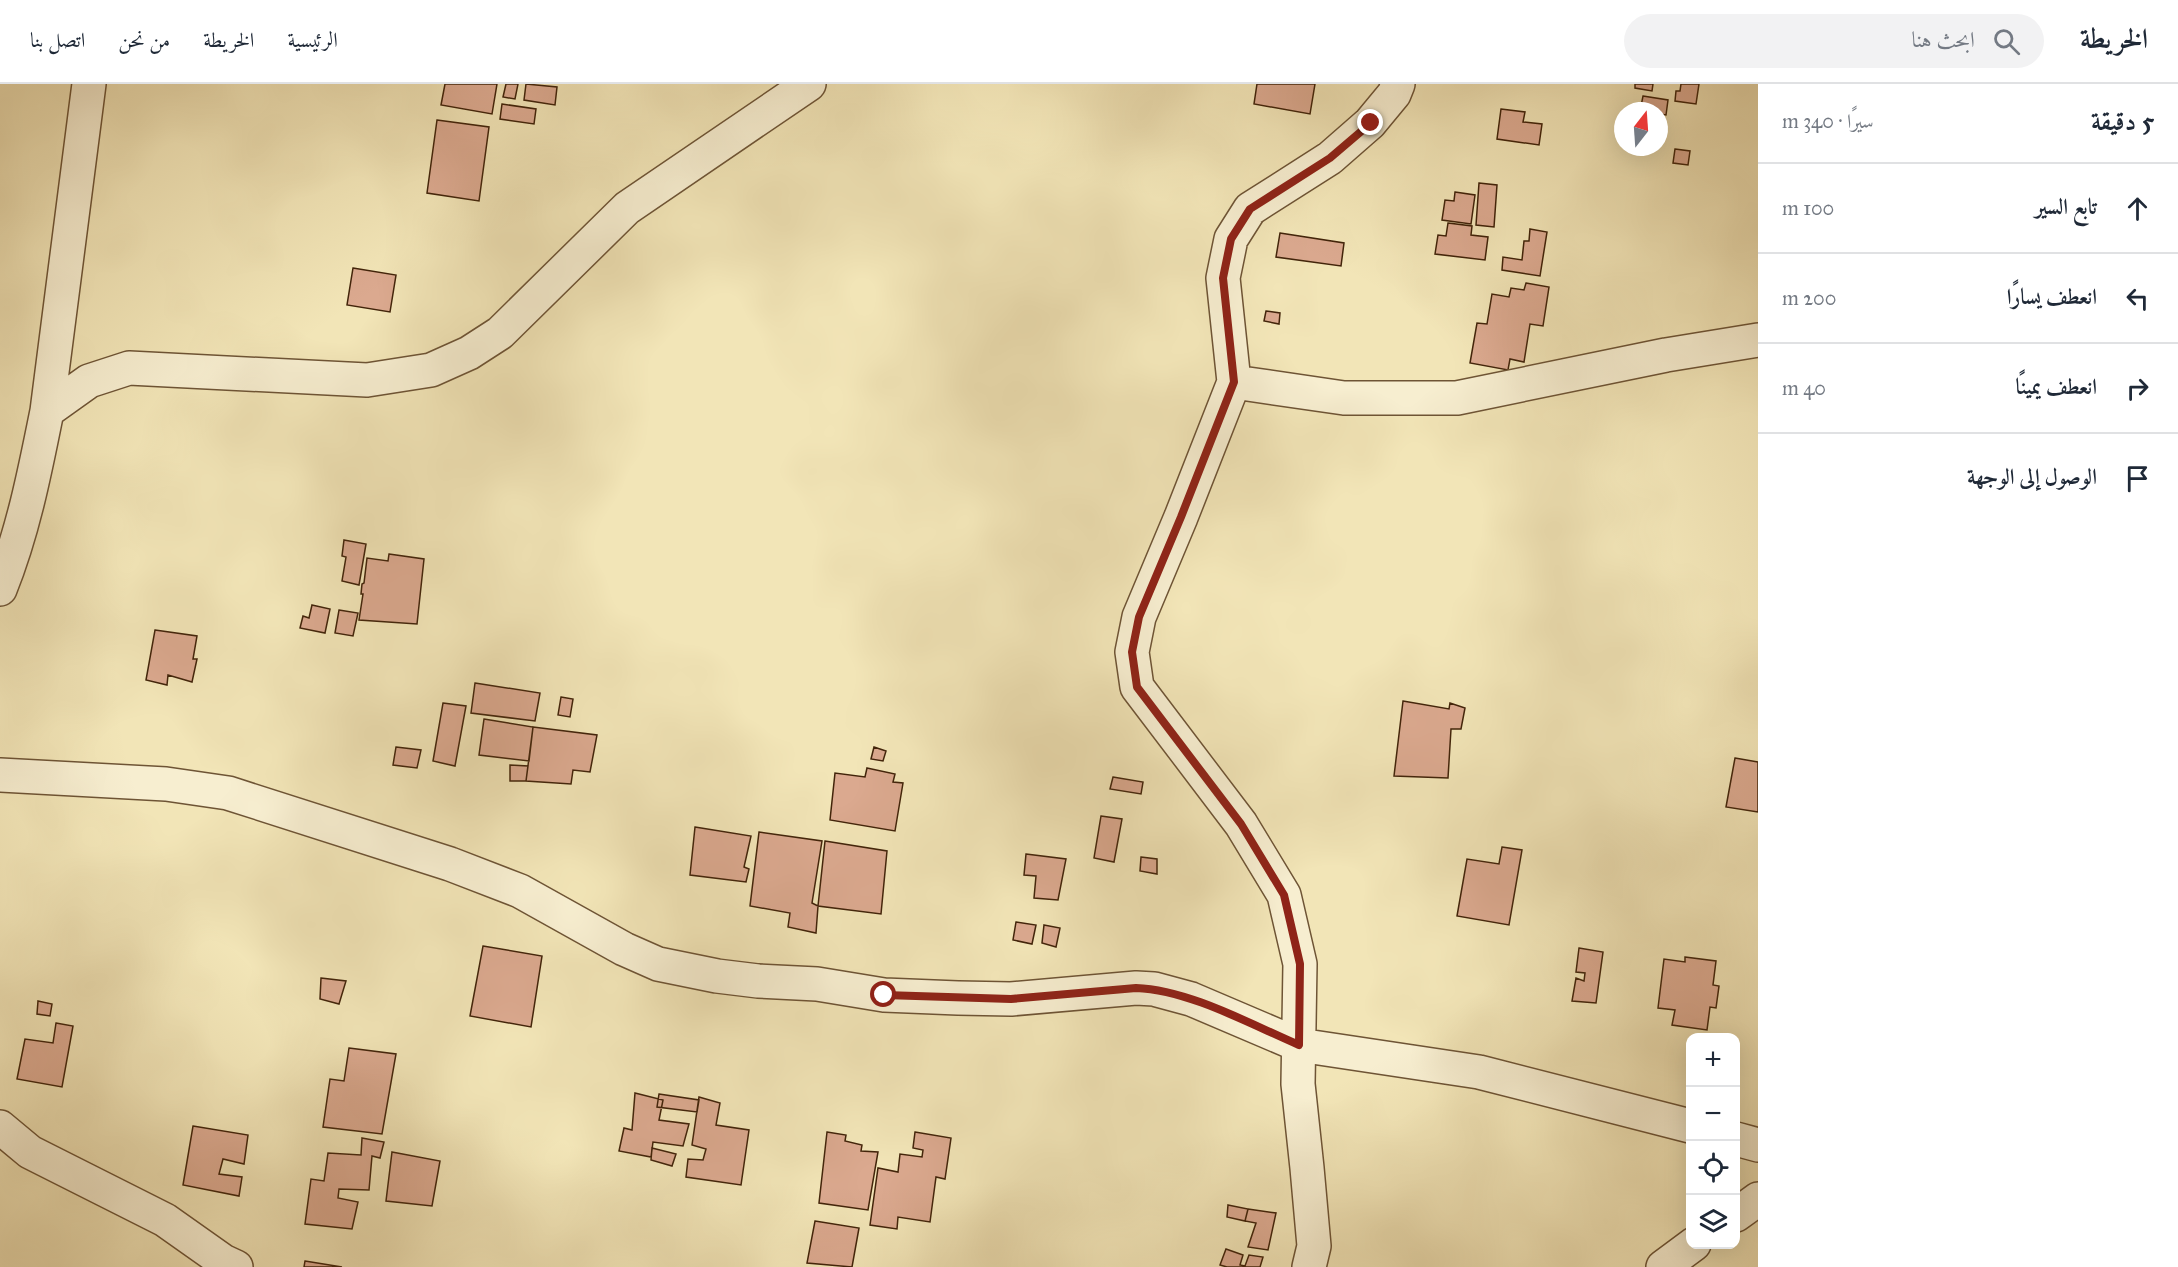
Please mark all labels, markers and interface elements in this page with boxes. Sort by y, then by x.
search box [1624,14,2044,68]
text: الخريطة [2080,21,2148,56]
icon: search [1990,25,2023,58]
text: ابحث هنا [1911,26,1975,53]
text: اتصل بنا [30,27,85,53]
text: من نحن [118,27,170,53]
text: الخريطة [203,27,254,53]
text: الرئيسية [287,27,338,53]
north arrow [1614,102,1668,156]
text: 5 دقيقة [2091,105,2154,137]
route end [1357,109,1383,135]
text: سيرًا · 340 m [1782,109,1874,133]
icon: ahead [2121,192,2154,225]
text: تابع السير [2035,193,2097,220]
text: 100 m [1782,196,1834,220]
icon: left [2121,282,2154,315]
text: انعطف يسارًا [2007,283,2097,310]
text: 200 m [1782,286,1836,310]
icon: right [2121,372,2154,405]
text: انعطف يمينًا [2016,373,2097,400]
text: 40 m [1782,376,1826,400]
icon: arrive [2121,462,2154,495]
text: الوصول إلى الوجهة [1967,463,2097,490]
route start [870,981,896,1007]
map controls [1686,1033,1740,1249]
button: + [1686,1033,1740,1087]
button: − [1686,1087,1740,1141]
button: locate [1686,1141,1740,1195]
button: layers [1686,1195,1740,1249]

